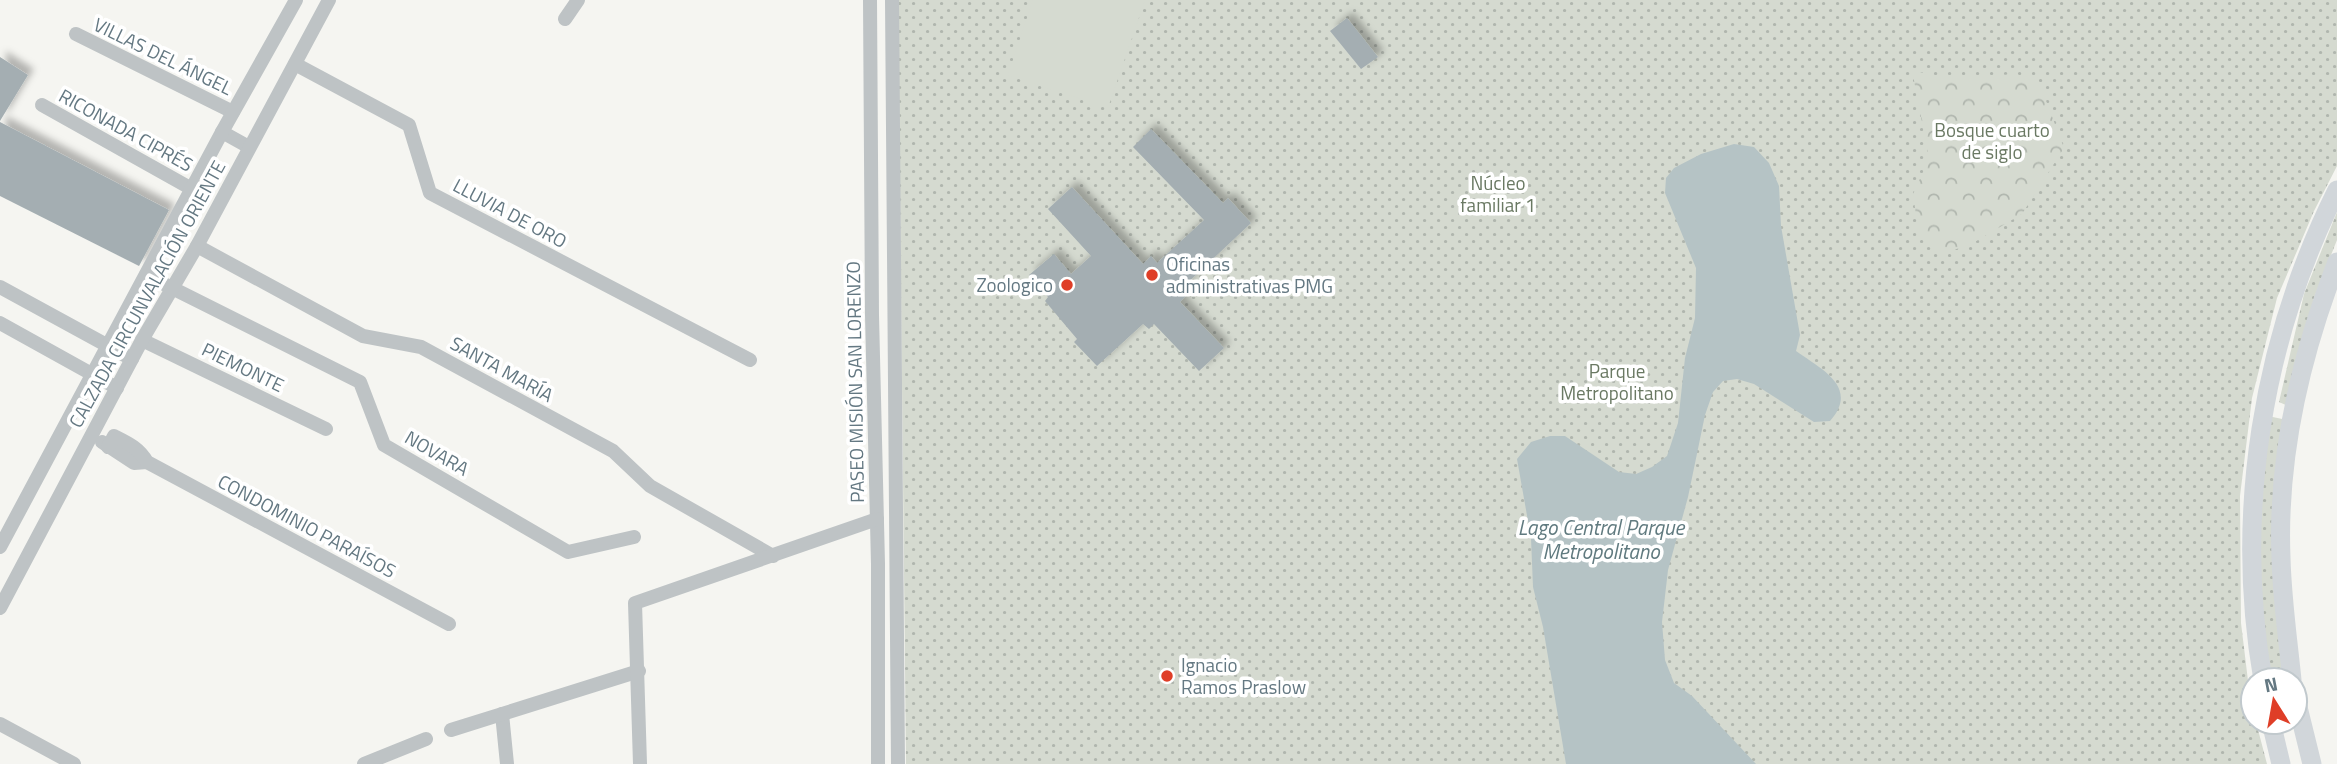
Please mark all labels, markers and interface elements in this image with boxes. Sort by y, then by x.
street label: VILLAS DEL ÁNGEL [89,9,237,102]
street label: RICONADA CIPRÉS [54,81,199,178]
park label: Bosque cuarto de siglo [1934,115,2050,166]
street label: CALZADA CIRCUNVALACIÓN ORIENTE [61,155,232,433]
park label: Núcleo familiar 1 [1460,168,1536,219]
street label: LLUVIA DE ORO [448,170,572,255]
place label: Oficinas administrativas PMG [1166,249,1333,300]
street label: PASEO MISIÓN SAN LORENZO [838,261,871,503]
marker: Oficinas administrativas PMG [1144,267,1160,283]
place label: Zoologico [976,270,1053,299]
marker: Zoologico [1059,277,1075,293]
street label: SANTA MARÍA [445,328,559,409]
street label: PIEMONTE [197,334,289,399]
park label: Parque Metropolitano [1560,356,1674,407]
street label: NOVARA [400,423,475,483]
street label: CONDOMINIO PARAÍSOS [213,466,401,585]
water label: Lago Central Parque Metropolitano [1518,511,1685,567]
place label: Ignacio Ramos Praslow [1181,650,1306,701]
north arrow [2239,666,2309,736]
marker: Ignacio Ramos Praslow [1159,668,1175,684]
text: N [2261,668,2280,699]

